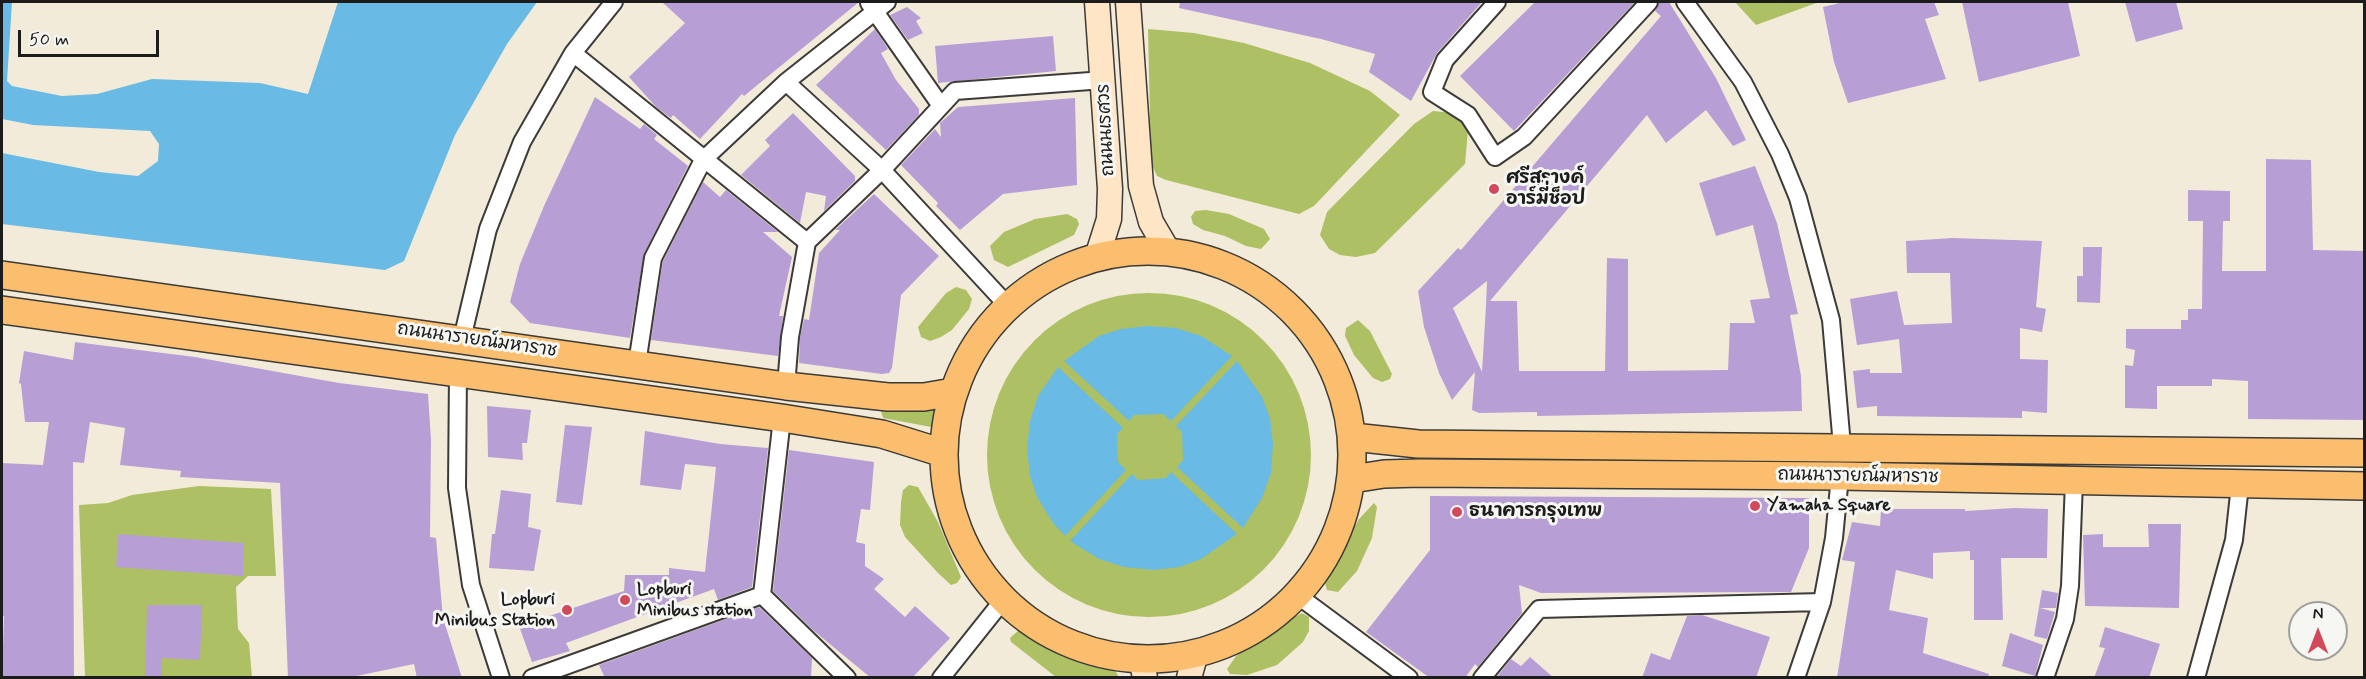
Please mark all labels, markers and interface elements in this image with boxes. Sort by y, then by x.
scale bar [21,18,162,56]
text: 50 m [29,28,69,52]
street label: ถนนนเรศวร [1094,83,1120,177]
place label: ศรีสุรางค์ อาร์มี่ช็อป [1506,168,1585,210]
marker: ศรีสุรางค์ อาร์มี่ช็อป [1487,182,1501,196]
street label: ถนนนารายณ์มหาราช [396,319,558,363]
street label: ถนนนารายณ์มหาราช [1777,465,1939,489]
place label: Yamaha Square [1767,495,1891,517]
marker: Yamaha Square [1748,499,1762,513]
place label: ธนาคารกรุงเทพ [1469,501,1602,523]
marker: ธนาคารกรุงเทพ [1450,505,1464,519]
place label: Lopburi Minibus station [637,579,753,622]
place label: Lopburi Minibus Station [435,589,555,632]
marker: Lopburi Minibus station [618,593,632,607]
north arrow [2288,601,2348,661]
marker: Lopburi Minibus Station [560,603,574,617]
text: N [2313,604,2323,625]

